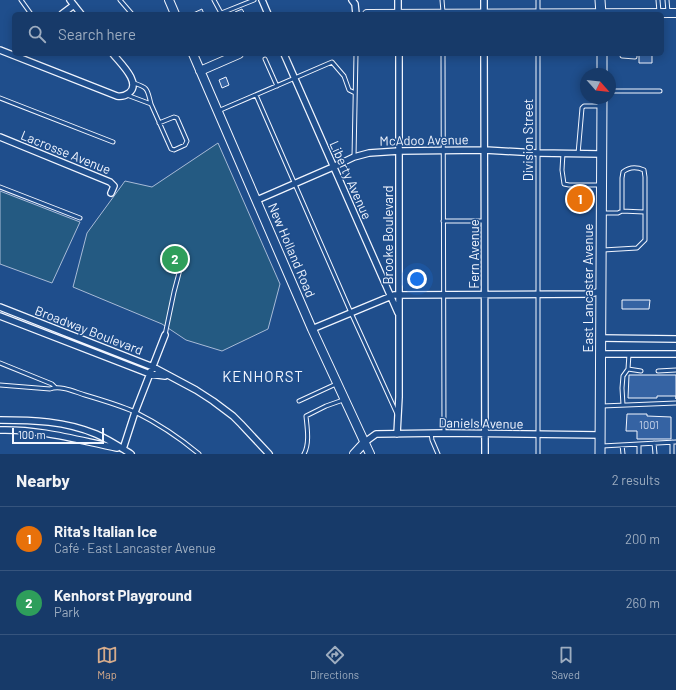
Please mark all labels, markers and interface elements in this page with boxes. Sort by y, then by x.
search box [12,12,664,56]
icon: search [26,23,48,45]
text: Search here [58,25,136,43]
north arrow [580,68,616,104]
street label: Division Street [520,99,536,181]
street label: Lacrosse Avenue [19,127,113,177]
street label: McAdoo Avenue [379,131,469,149]
street label: Liberty Avenue [327,138,375,222]
pin: 1 [567,184,593,214]
street label: Brooke Boulevard [380,185,396,285]
street label: New Holland Road [265,200,319,300]
street label: Fern Avenue [466,219,482,289]
street label: East Lancaster Avenue [580,224,596,352]
pin: 2 [162,244,188,274]
your location [407,269,427,289]
street label: Broadway Boulevard [33,302,145,358]
district label: KENHORST [222,367,304,385]
street label: Daniels Avenue [438,414,524,432]
house number: 1001 [639,418,659,431]
scale bar [12,426,104,445]
text: 100 m [18,428,46,441]
text: Nearby [16,470,70,490]
text: 2 results [612,472,660,488]
text: Rita's Italian Ice [54,522,157,540]
text: 1 [27,531,31,547]
text: 200 m [625,531,660,547]
text: Café · East Lancaster Avenue [54,540,216,556]
text: Kenhorst Playground [54,586,192,604]
text: 2 [25,595,33,611]
text: 260 m [626,595,660,611]
text: Park [54,604,80,620]
tab: Map [96,644,118,681]
tab: Directions [310,644,359,681]
tab: Saved [551,644,580,681]

